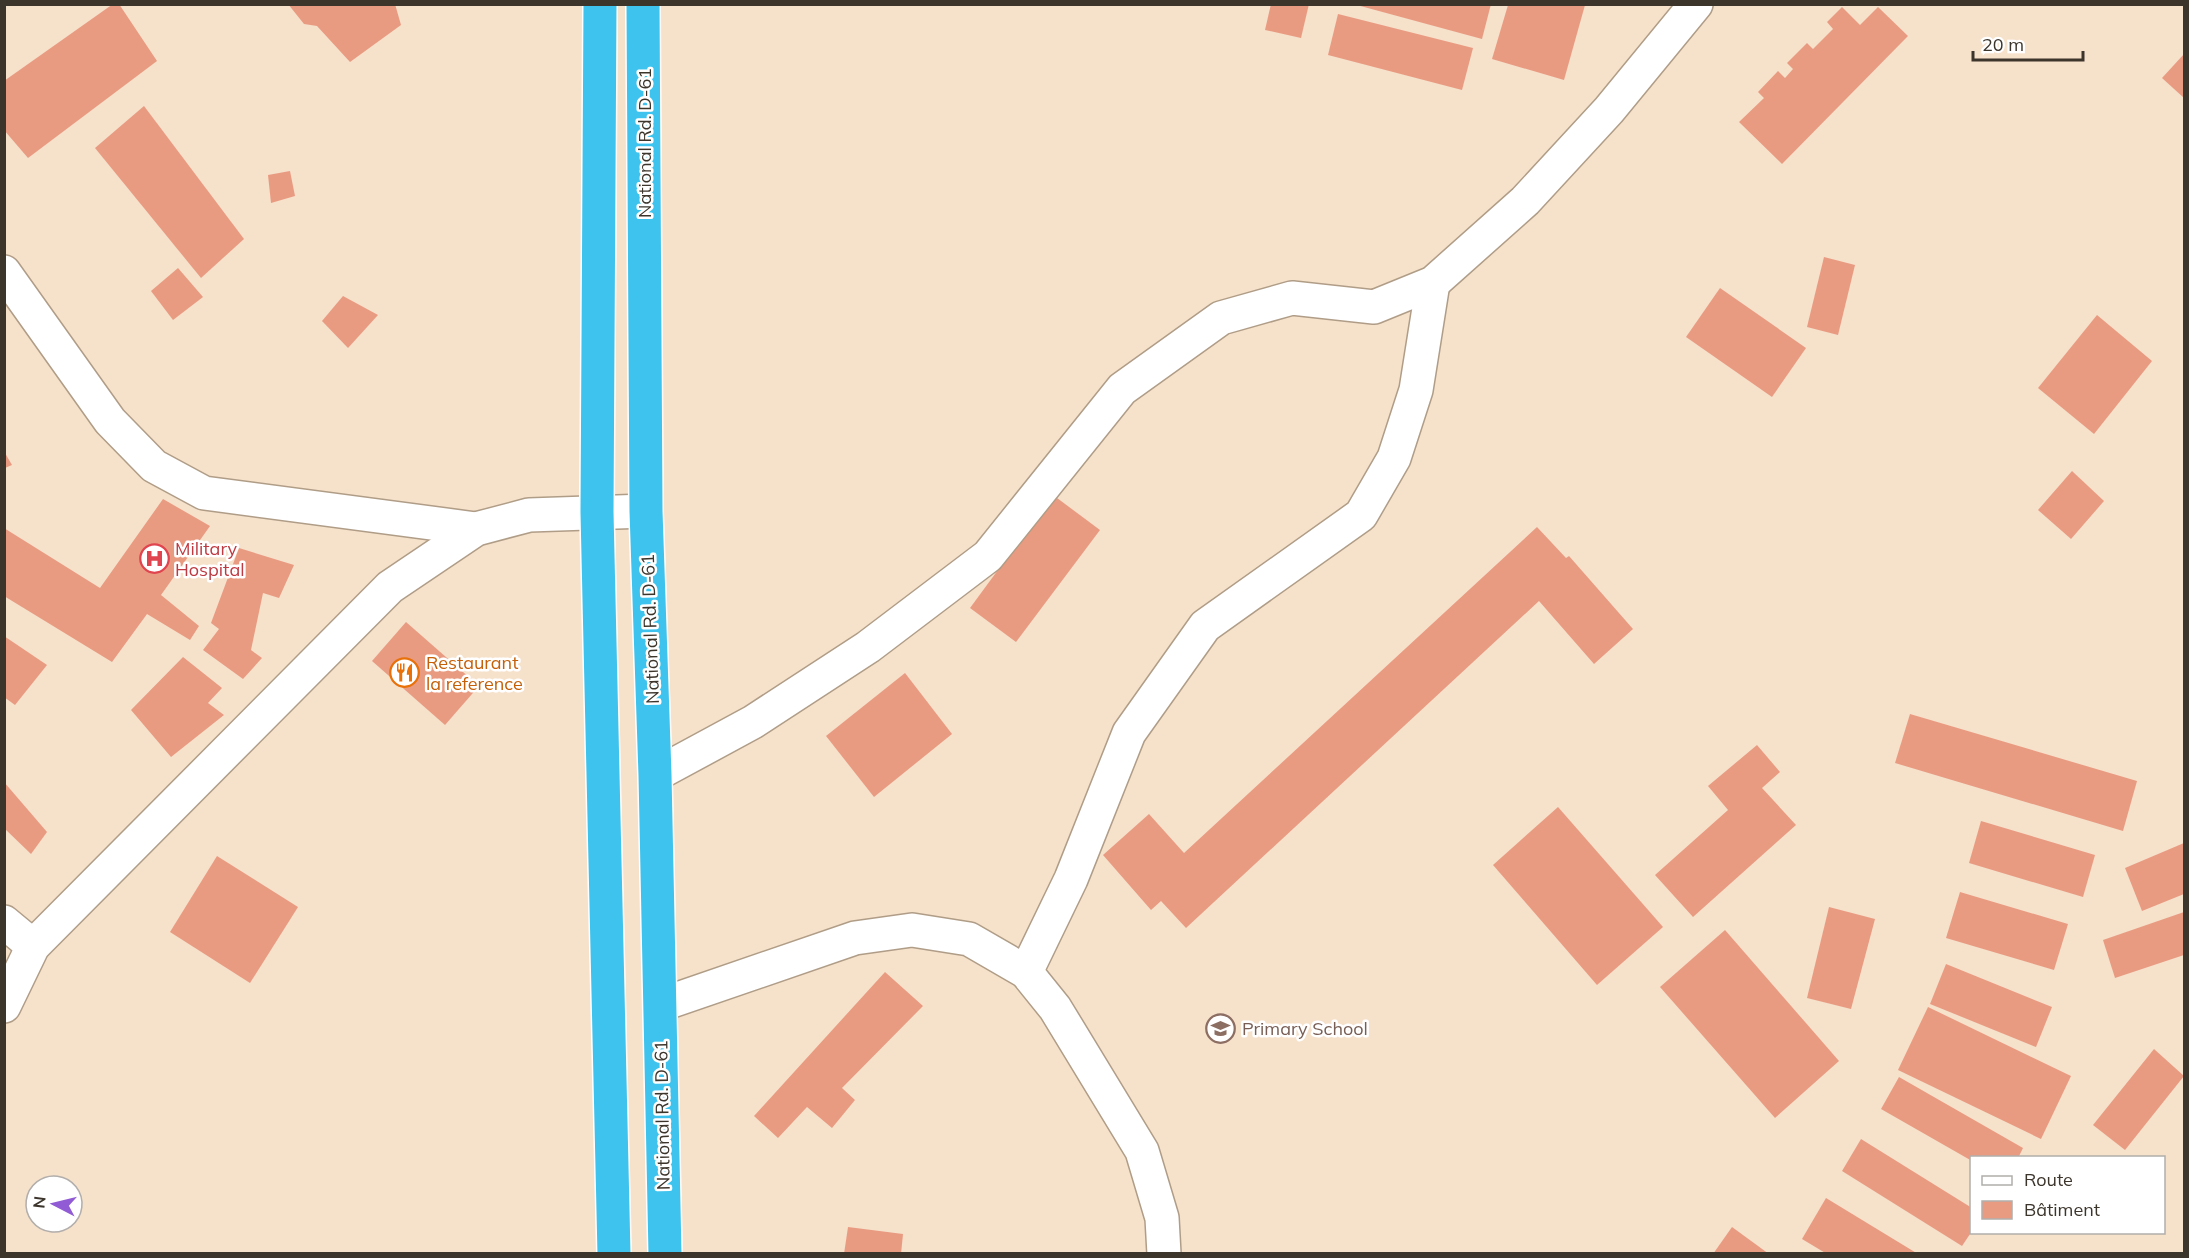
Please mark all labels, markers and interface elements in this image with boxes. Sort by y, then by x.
scale bar [1973,24,2082,62]
text: 20 m [1982,33,2024,56]
street label: National Rd. D-61 [633,68,656,218]
place label: Military Hospital [175,537,244,581]
hospital icon: Military Hospital [138,542,170,574]
street label: National Rd. D-61 [636,554,664,704]
place label: Restaurant la reference [426,651,523,695]
restaurant icon: Restaurant la reference [389,656,421,688]
school or university icon: Primary School [1205,1012,1237,1044]
place label: Primary School [1242,1017,1368,1040]
street label: National Rd. D-61 [649,1040,675,1190]
legend [1970,1156,2165,1234]
text: Route [2024,1168,2073,1191]
north arrow [24,1174,84,1234]
text: N [28,1195,50,1209]
text: Bâtiment [2024,1198,2100,1221]

